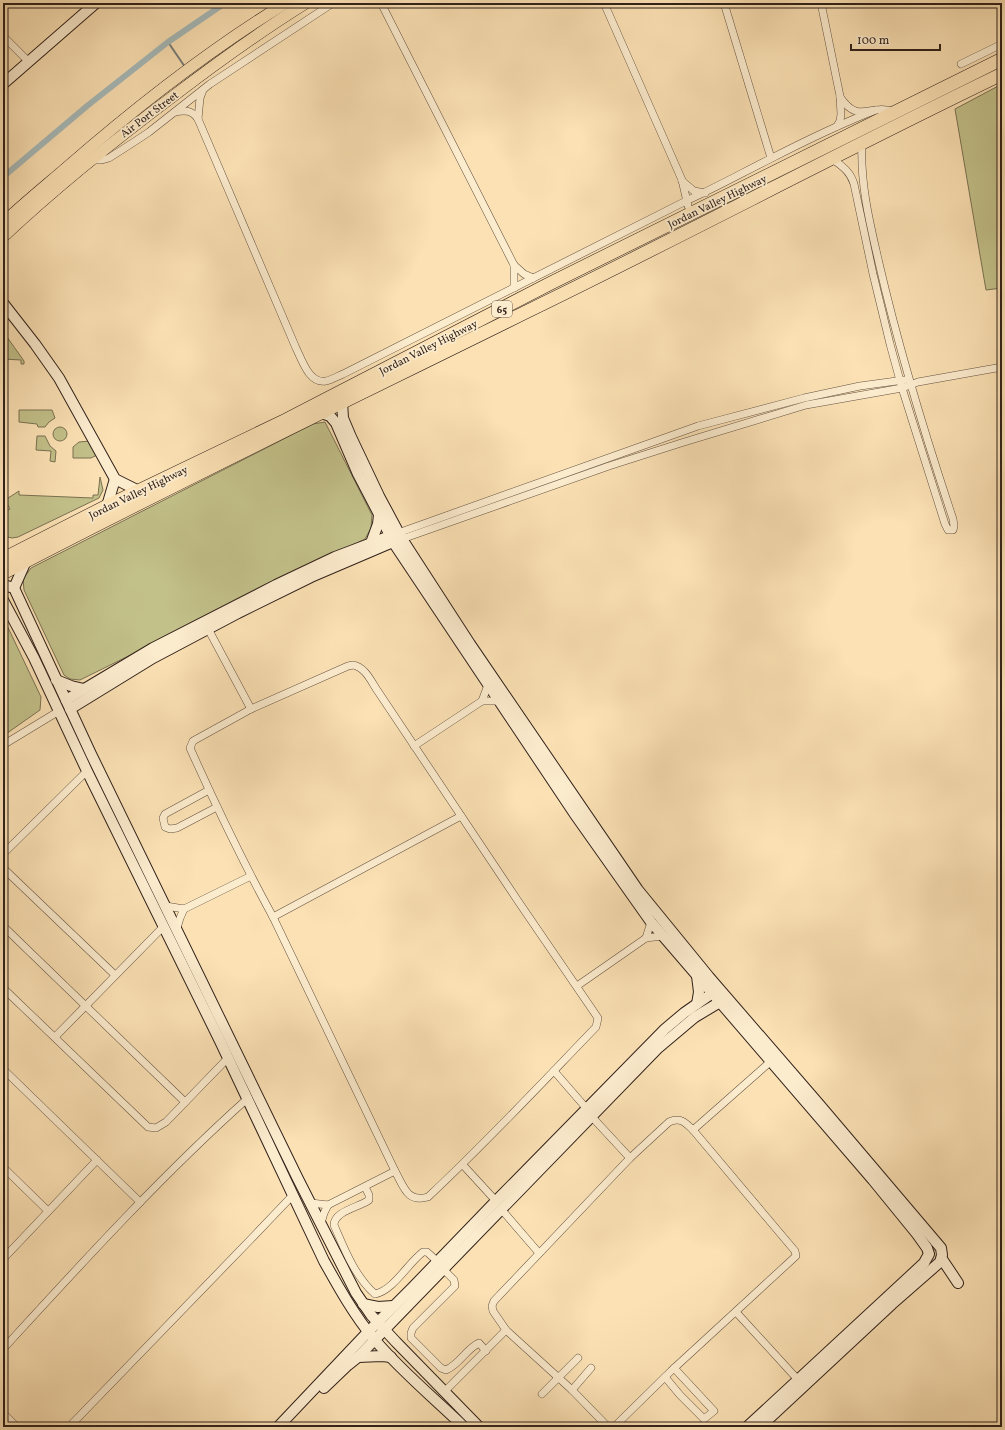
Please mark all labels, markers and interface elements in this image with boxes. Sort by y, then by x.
scale bar [851,26,940,52]
text: 100 m [857,33,890,49]
street label: Air Port Street [118,88,182,142]
street label: Jordan Valley Highway [666,172,770,233]
road number: 65 [492,301,512,317]
street label: Jordan Valley Highway [377,317,481,380]
street label: Jordan Valley Highway [87,463,191,524]

